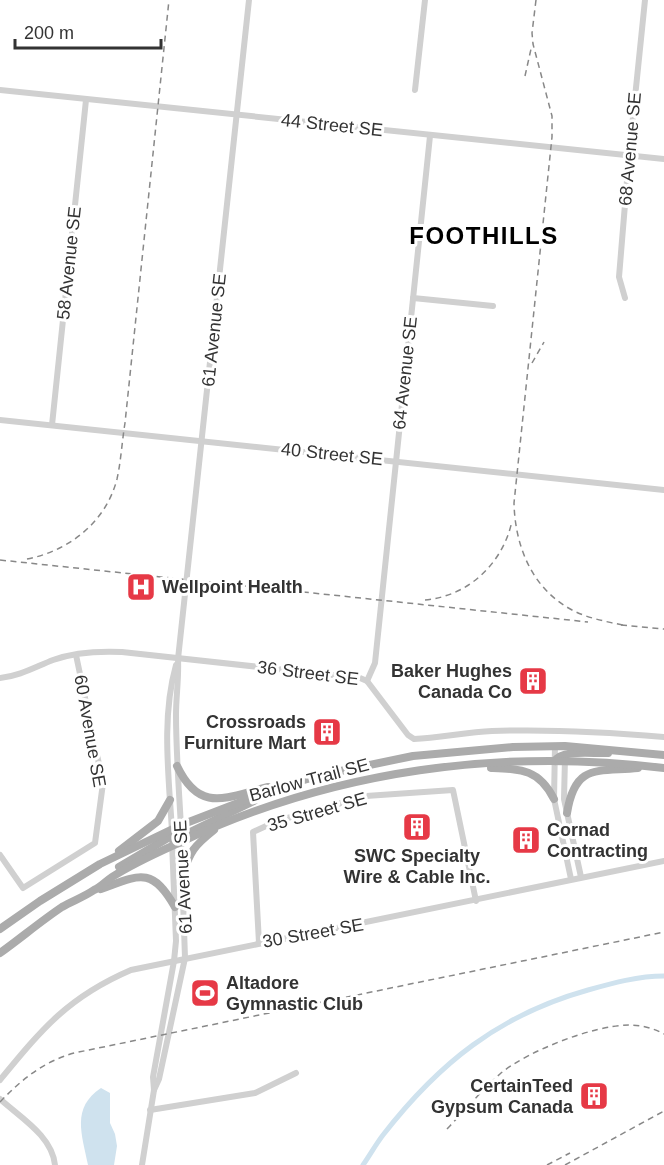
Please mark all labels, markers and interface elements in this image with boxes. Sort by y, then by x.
scale bar [15,12,160,50]
text: 200 m [24,23,74,43]
street label: 68 Avenue SE [615,91,645,207]
street label: 44 Street SE [280,110,384,140]
street label: 58 Avenue SE [53,205,85,321]
district label: FOOTHILLS [409,222,559,249]
street label: 61 Avenue SE [198,272,230,388]
street label: 64 Avenue SE [389,315,421,431]
street label: 40 Street SE [280,439,384,469]
hospital icon: Wellpoint Health [125,571,157,603]
place label: Wellpoint Health [162,577,303,597]
street label: 36 Street SE [256,657,360,689]
place label: Baker Hughes Canada Co [391,661,512,702]
building icon: Baker Hughes Canada Co [517,665,549,697]
street label: 60 Avenue SE [70,673,110,789]
place label: Crossroads Furniture Mart [184,712,306,753]
building icon: Crossroads Furniture Mart [311,716,343,748]
street label: Barlow Trail SE [247,754,371,806]
street label: 35 Street SE [265,788,369,836]
building icon: SWC Specialty Wire & Cable Inc. [401,811,433,843]
street label: 61 Avenue SE [170,820,196,934]
place label: Cornad Contracting [547,820,648,861]
building icon: Cornad Contracting [510,824,542,856]
place label: SWC Specialty Wire & Cable Inc. [344,846,490,887]
street label: 30 Street SE [261,914,365,952]
place label: Altadore Gymnastic Club [226,973,363,1014]
sports icon: Altadore Gymnastic Club [189,977,221,1009]
place label: CertainTeed Gypsum Canada [431,1076,574,1117]
building icon: CertainTeed Gypsum Canada [578,1080,610,1112]

